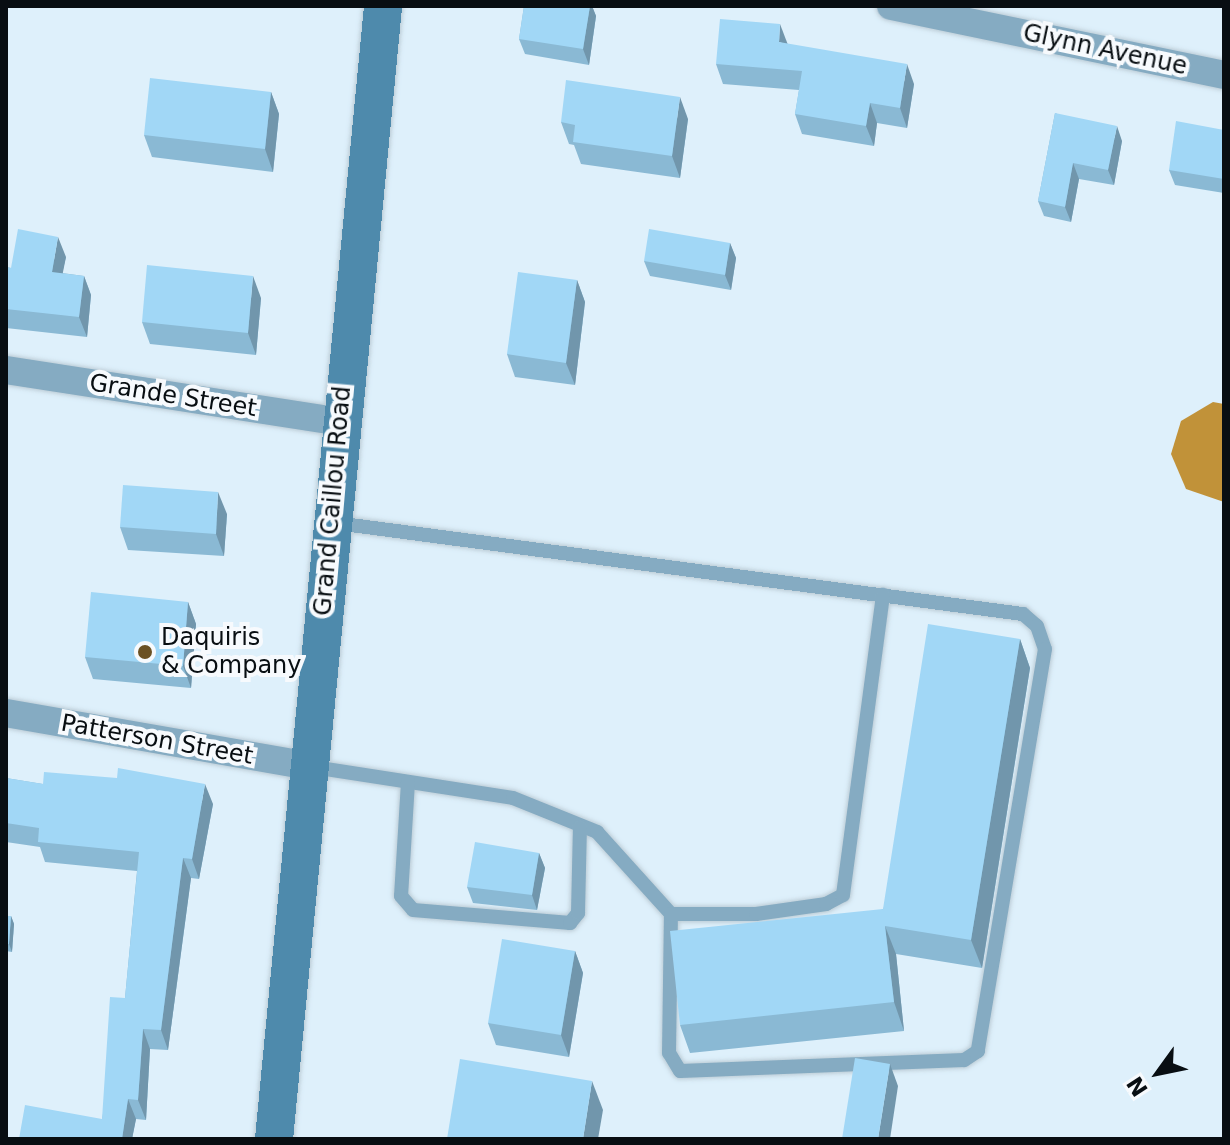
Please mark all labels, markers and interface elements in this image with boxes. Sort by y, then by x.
street label: Glynn Avenue [1020,19,1190,81]
street label: Grande Street [87,369,259,423]
street label: Grand Caillou Road [309,385,357,617]
place label: Daquiris & Company [161,624,302,680]
marker: Daquiris & Company [136,643,154,661]
street label: Patterson Street [59,709,255,771]
north arrow [1118,1033,1198,1113]
text: N [1122,1072,1153,1101]

